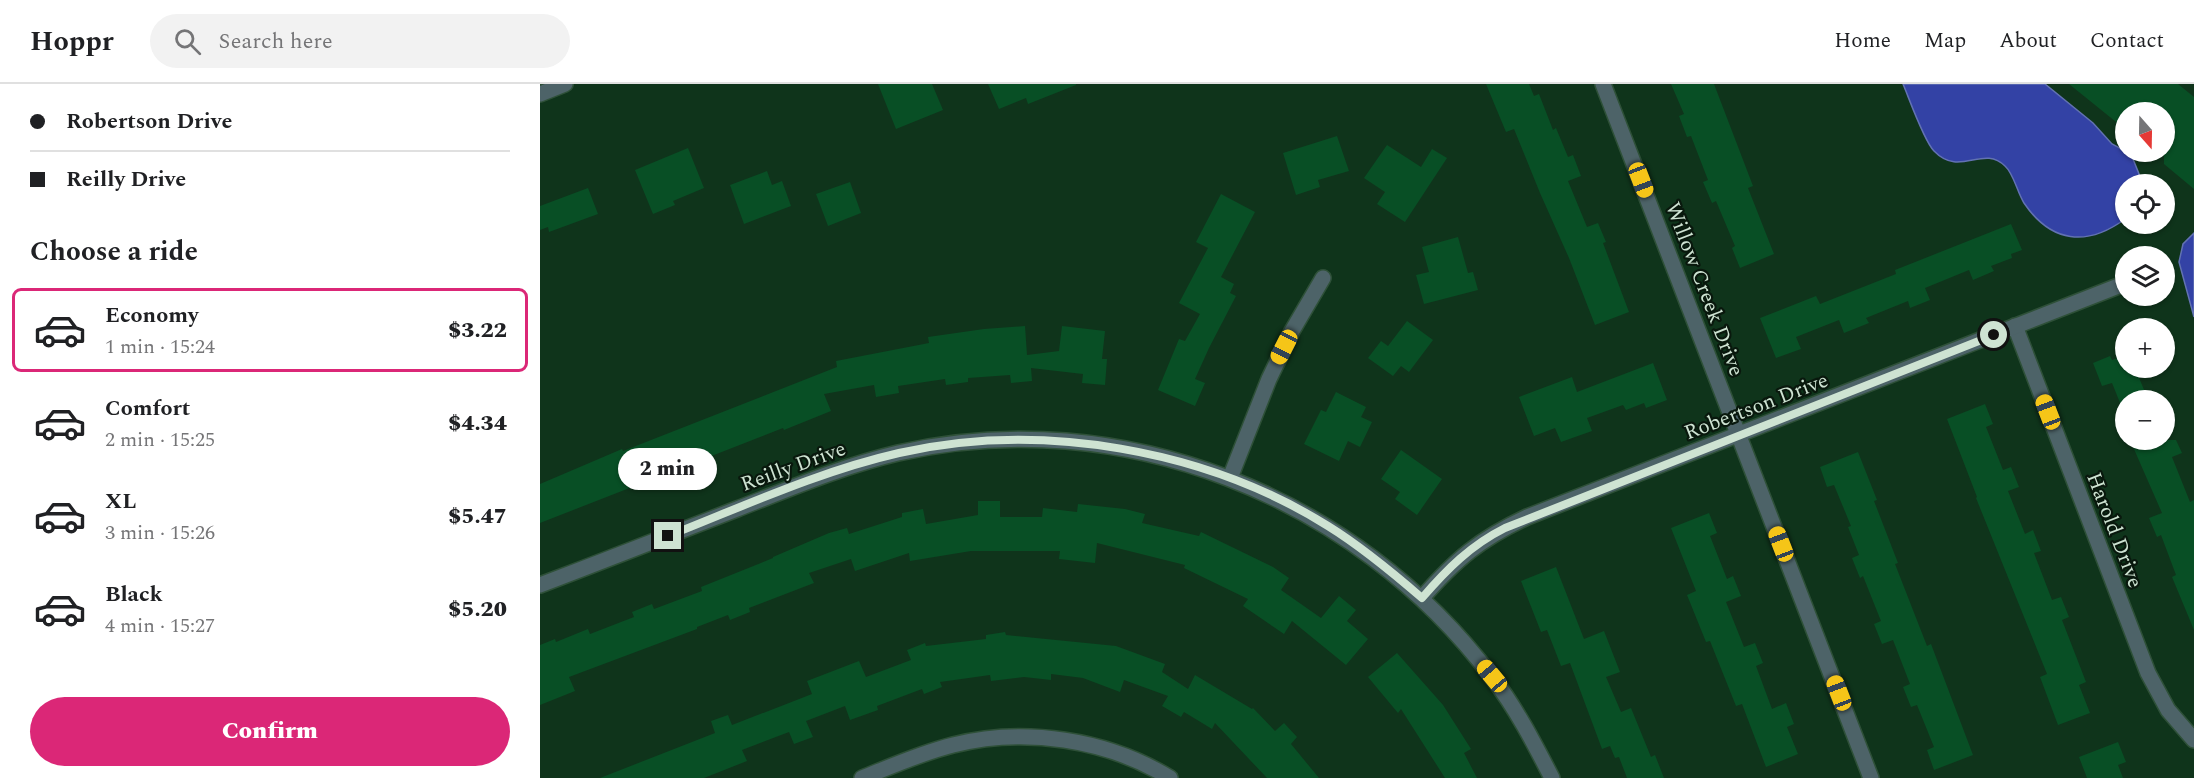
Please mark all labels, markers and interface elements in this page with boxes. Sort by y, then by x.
search box [150,14,570,68]
text: Hoppr [30,20,114,63]
icon: search [171,25,204,58]
text: Search here [219,25,333,58]
text: Home [1834,25,1891,57]
text: Map [1924,25,1966,57]
text: About [1999,25,2057,57]
text: Contact [2090,25,2164,57]
north arrow [2115,102,2175,162]
map controls [2115,102,2175,450]
text: Robertson Drive [66,105,232,138]
car [1626,160,1656,200]
text: Reilly Drive [66,163,186,196]
button: locate [2115,174,2175,234]
street label: Willow Creek Drive [1656,198,1752,381]
text: Choose a ride [30,231,198,273]
button: layers [2115,246,2175,306]
text: Economy [105,299,198,332]
icon: car [33,303,87,357]
text: $3.22 [448,314,507,347]
button: + [2115,318,2175,378]
route start [1980,321,2007,348]
car [1268,327,1300,367]
text: 1 min · 15:24 [105,332,215,362]
street label: Robertson Drive [1680,365,1833,449]
button: − [2115,390,2175,450]
text: Comfort [105,392,190,425]
car [2033,392,2063,432]
icon: car [33,396,87,450]
text: $4.34 [448,407,507,440]
text: 2 min · 15:25 [105,425,215,455]
street label: Reilly Drive [736,433,850,501]
callout: 2 min [618,449,718,491]
text: 2 min [640,454,695,484]
street label: Harold Drive [2077,468,2151,593]
text: XL [105,485,136,518]
icon: car [33,489,87,543]
text: $5.47 [448,500,507,533]
text: 3 min · 15:26 [105,518,215,548]
route end [654,522,681,549]
car [1766,524,1796,564]
text: Black [105,578,163,611]
icon: car [33,582,87,636]
text: $5.20 [448,593,507,626]
text: 4 min · 15:27 [105,611,215,641]
car [1474,656,1510,696]
car [1824,673,1854,713]
button: Confirm [30,697,510,766]

